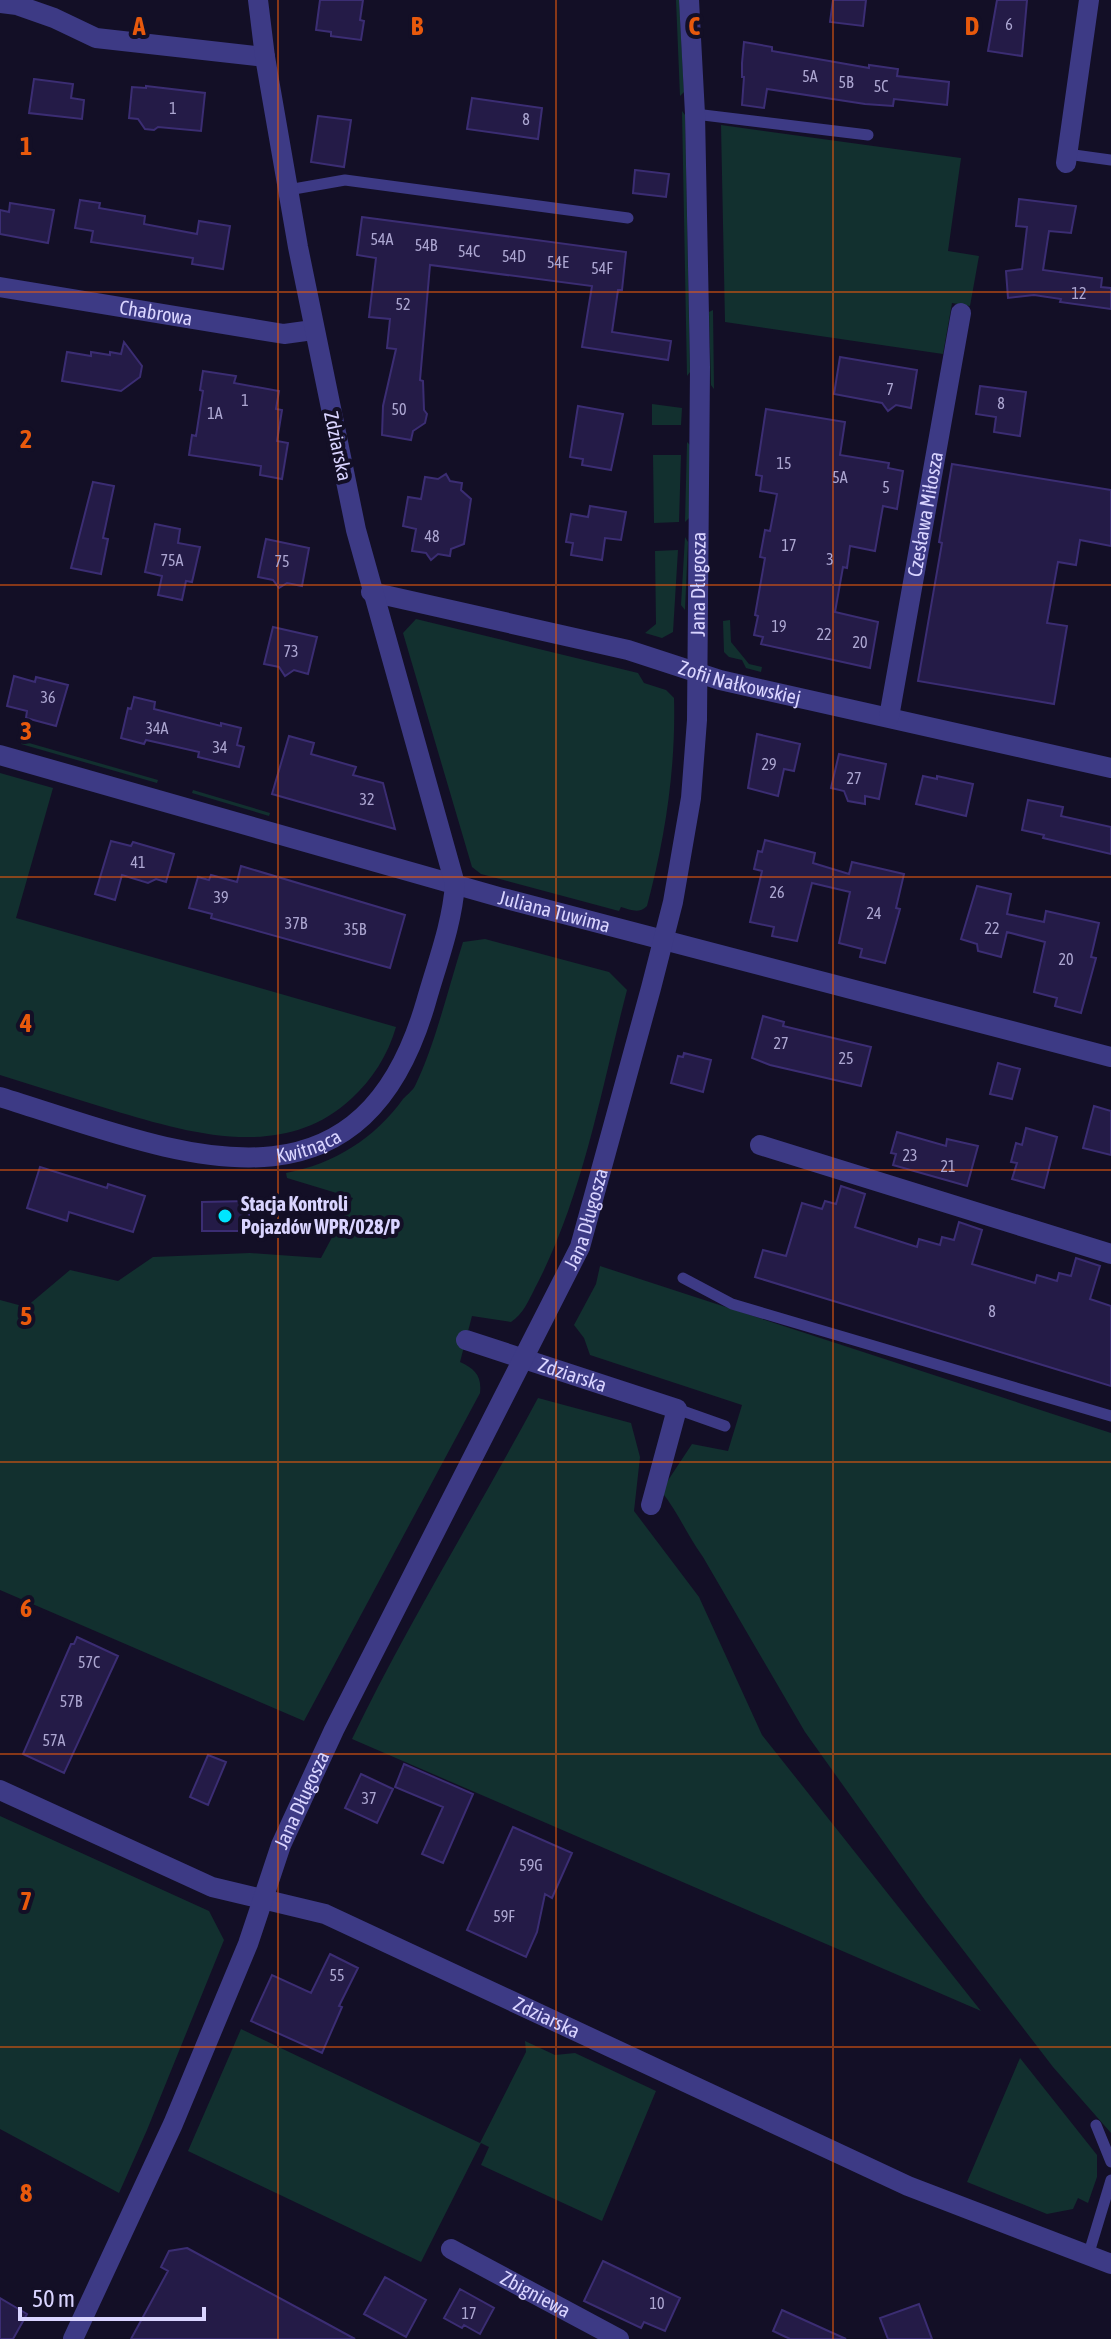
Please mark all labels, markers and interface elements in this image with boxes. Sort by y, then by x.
text: A [132,11,146,41]
text: B [411,11,424,41]
text: C [688,11,700,41]
text: D [965,11,979,41]
house number: 6 [1005,15,1013,33]
house number: 5A [802,67,818,85]
house number: 5B [838,73,854,91]
house number: 5C [874,77,888,95]
house number: 1 [169,99,177,117]
house number: 8 [522,110,530,128]
text: 1 [20,131,32,161]
house number: 54A [371,230,394,248]
house number: 54B [415,236,438,254]
house number: 54C [458,242,480,260]
house number: 54D [502,247,526,265]
house number: 54E [547,253,569,271]
house number: 54F [591,259,613,277]
house number: 12 [1071,284,1087,302]
street label: Chabrowa [118,295,194,330]
house number: 52 [395,295,411,313]
house number: 7 [886,380,894,398]
house number: 1 [241,391,249,409]
house number: 8 [997,394,1005,412]
house number: 50 [391,400,407,418]
house number: 1A [207,404,223,422]
street label: Zdziarska [320,409,357,483]
text: 2 [20,424,32,454]
street label: Czesława Miłosza [902,450,947,578]
house number: 15 [776,454,792,472]
house number: 5A [832,468,848,486]
house number: 5 [882,478,890,496]
house number: 48 [424,527,440,545]
street label: Jana Długosza [686,532,710,637]
house number: 17 [781,536,797,554]
house number: 3 [826,550,834,568]
house number: 75A [161,551,184,569]
house number: 75 [274,552,290,570]
house number: 19 [771,617,787,635]
house number: 22 [816,625,832,643]
house number: 20 [852,633,868,651]
house number: 73 [283,642,299,660]
street label: Zofii Nałkowskiej [676,655,803,709]
house number: 36 [40,688,56,706]
text: 3 [20,716,32,746]
house number: 34A [146,719,169,737]
house number: 34 [212,738,228,756]
house number: 29 [761,755,777,773]
house number: 27 [846,769,862,787]
house number: 32 [359,790,375,808]
house number: 41 [130,853,146,871]
house number: 26 [769,883,785,901]
street label: Juliana Tuwima [496,885,613,937]
house number: 39 [213,888,229,906]
house number: 24 [866,904,882,922]
house number: 37B [285,914,308,932]
house number: 22 [984,919,1000,937]
house number: 35B [344,920,367,938]
house number: 20 [1058,950,1074,968]
text: 4 [19,1008,32,1038]
house number: 27 [773,1034,789,1052]
house number: 25 [838,1049,854,1067]
street label: Kwitnąca [274,1124,345,1167]
house number: 23 [902,1146,918,1164]
house number: 21 [940,1157,956,1175]
street label: Jana Długosza [559,1165,612,1273]
place label: Stacja Kontroli Pojazdów WPR/028/P [241,1192,400,1238]
marker: Stacja Kontroli Pojazdów WPR/028/P [216,1207,234,1225]
text: 5 [20,1301,32,1331]
house number: 8 [988,1302,996,1320]
street label: Zdziarska [535,1352,610,1396]
text: 6 [20,1593,32,1623]
house number: 57C [78,1653,100,1671]
house number: 57B [60,1692,83,1710]
house number: 57A [43,1731,66,1749]
street label: Jana Długosza [269,1747,334,1852]
house number: 37 [361,1789,377,1807]
house number: 59G [519,1856,543,1874]
text: 7 [20,1886,32,1916]
house number: 59F [493,1907,515,1925]
house number: 55 [329,1966,345,1984]
street label: Zdziarska [510,1992,584,2042]
text: 8 [20,2178,32,2208]
street label: Zbigniewa [497,2266,575,2322]
scale bar [20,2271,204,2321]
text: 50 m [32,2285,75,2312]
house number: 10 [649,2294,665,2312]
house number: 17 [461,2304,477,2322]

